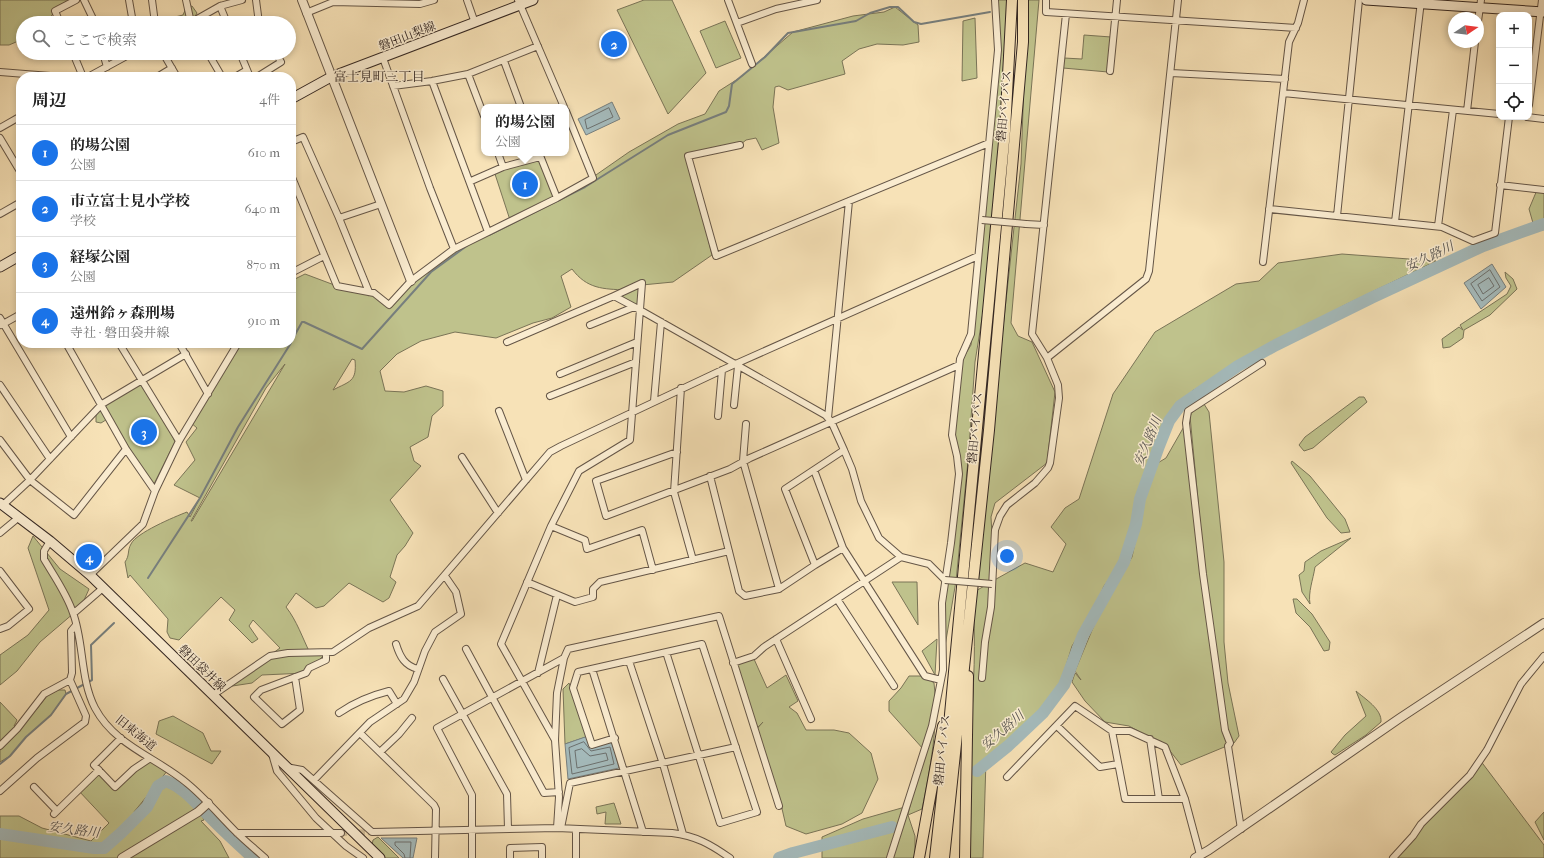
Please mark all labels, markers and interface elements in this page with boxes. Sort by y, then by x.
north arrow [1448,12,1484,48]
map controls [1496,12,1532,120]
button: + [1496,12,1532,48]
search box [16,16,296,60]
street label: 磐田山梨線 [376,19,438,53]
icon: search [30,27,52,49]
pin: 2 [601,29,627,59]
text: ここで検索 [62,31,137,49]
button: − [1496,48,1532,84]
district label: 富士見町三丁目 [333,69,425,84]
street label: 磐田バイパス [994,70,1014,142]
button: locate [1496,84,1532,120]
text: 周辺 [32,90,66,110]
text: 4件 [259,92,280,107]
popup [481,104,569,156]
text: 的場公園 [495,113,555,131]
text: 公園 [495,134,521,149]
text: 的場公園 [70,136,130,154]
text: 1 [43,145,47,160]
text: 610 m [248,145,280,160]
text: 公園 [70,157,96,172]
pin: 1 [512,169,538,199]
text: 市立富士見小学校 [70,192,190,210]
text: 2 [42,201,48,216]
text: 640 m [245,201,280,216]
text: 学校 [70,213,96,228]
water label: 安久路川 [1403,237,1458,275]
text: 経塚公園 [70,248,130,266]
text: 3 [42,257,48,272]
text: 870 m [246,257,280,272]
text: 公園 [70,269,96,284]
text: 遠州鈴ヶ森刑場 [70,304,175,322]
text: 4 [41,313,49,328]
text: 910 m [248,313,280,328]
text: 寺社 · 磐田袋井線 [70,325,169,340]
street label: 磐田バイパス [965,392,985,464]
water label: 安久路川 [1131,412,1165,468]
pin: 3 [131,417,157,447]
pin: 4 [76,542,102,572]
your location [997,546,1017,566]
street label: 磐田袋井線 [176,642,228,694]
water label: 安久路川 [978,706,1028,753]
street label: 旧東海道 [113,712,159,754]
street label: 磐田バイパス [931,714,953,786]
water label: 安久路川 [47,819,103,840]

